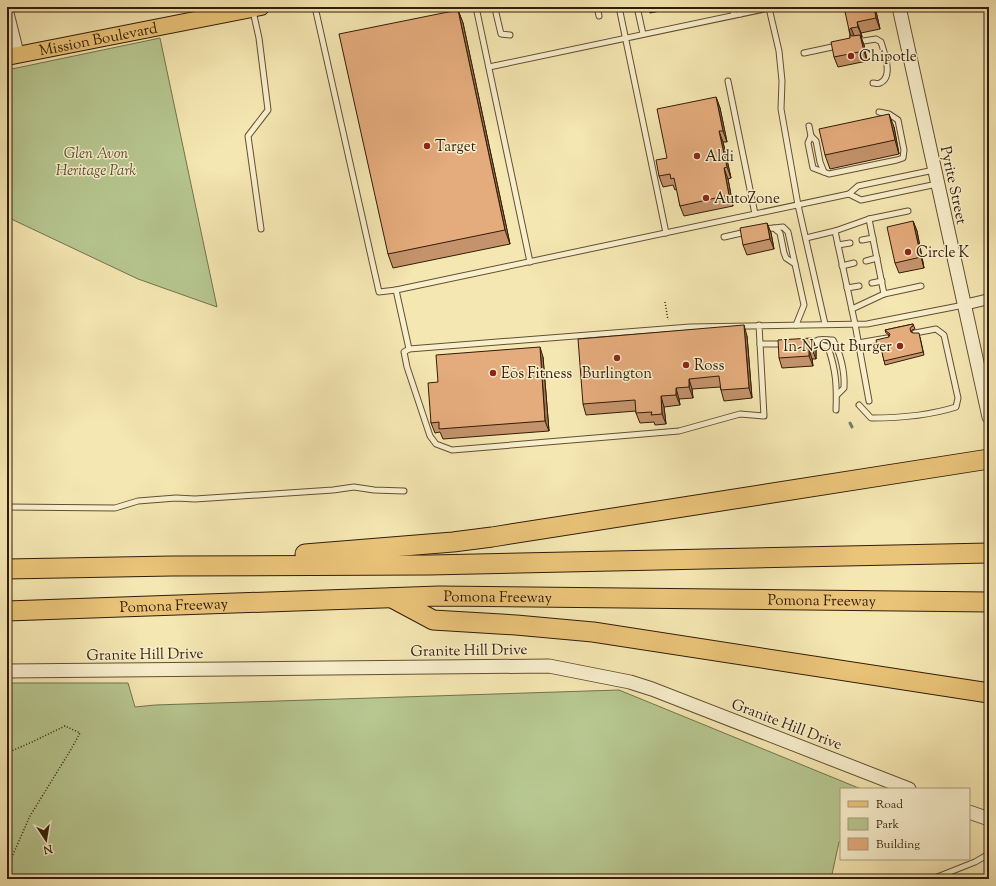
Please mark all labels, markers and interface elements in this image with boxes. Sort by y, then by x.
street label: Mission Boulevard [38,19,160,62]
place label: Chipotle [859,47,917,68]
marker: Chipotle [846,51,856,61]
place label: Target [435,137,476,158]
marker: Target [422,141,432,151]
park label: Glen Avon Heritage Park [56,144,136,182]
street label: Pyrite Street [934,144,971,226]
place label: Aldi [705,147,734,168]
marker: Aldi [692,151,702,161]
place label: AutoZone [714,189,780,210]
marker: AutoZone [701,193,711,203]
place label: Circle K [916,243,970,264]
marker: Circle K [903,247,913,257]
place label: In-N-Out Burger [783,337,892,358]
marker: In-N-Out Burger [895,341,905,351]
marker: Burlington [612,353,622,363]
place label: Ross [694,356,724,377]
marker: Ross [681,360,691,370]
place label: Eōs Fitness [501,364,572,385]
place label: Burlington [582,364,652,385]
marker: Eōs Fitness [488,368,498,378]
street label: Pomona Freeway [443,587,553,609]
street label: Pomona Freeway [767,591,877,613]
street label: Pomona Freeway [119,594,229,619]
street label: Granite Hill Drive [410,640,528,663]
street label: Granite Hill Drive [86,644,204,667]
street label: Granite Hill Drive [728,695,845,756]
legend [840,788,970,860]
text: Road [876,796,903,814]
text: Park [876,816,899,834]
north arrow [26,820,66,860]
text: Building [876,836,920,854]
text: N [42,840,55,858]

